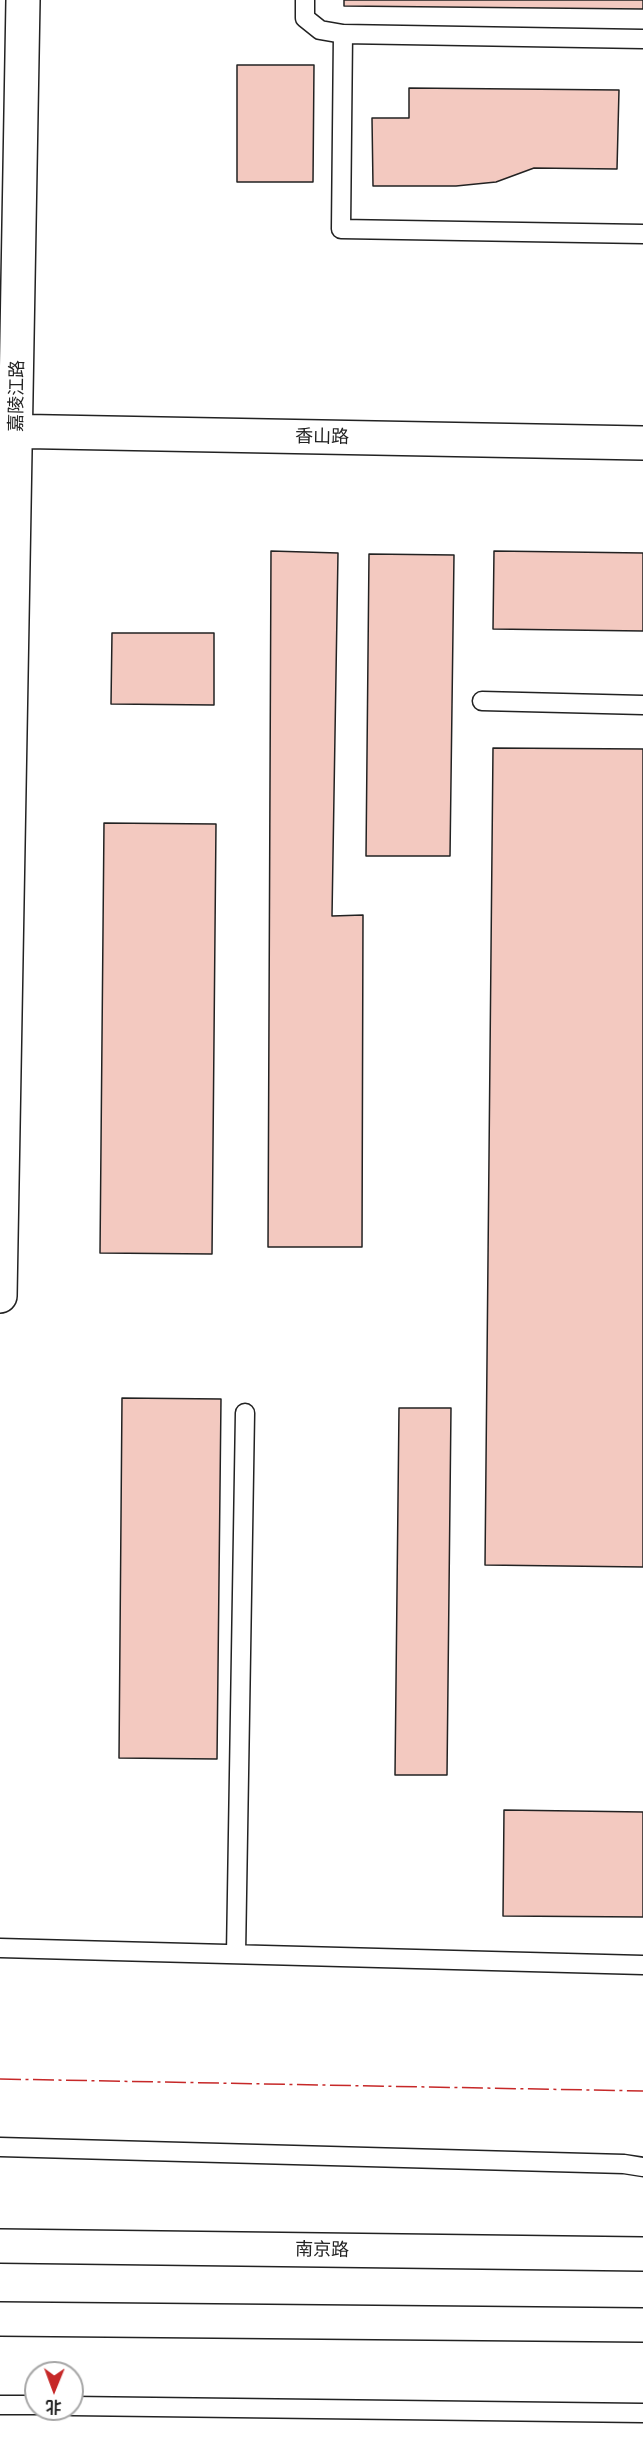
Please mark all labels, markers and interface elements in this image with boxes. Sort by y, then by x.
street label: 嘉陵江路 [6,360,28,432]
street label: 香山路 [295,426,349,448]
street label: 南京路 [295,2239,349,2261]
north arrow [24,2361,84,2421]
text: 北 [46,2397,62,2417]

